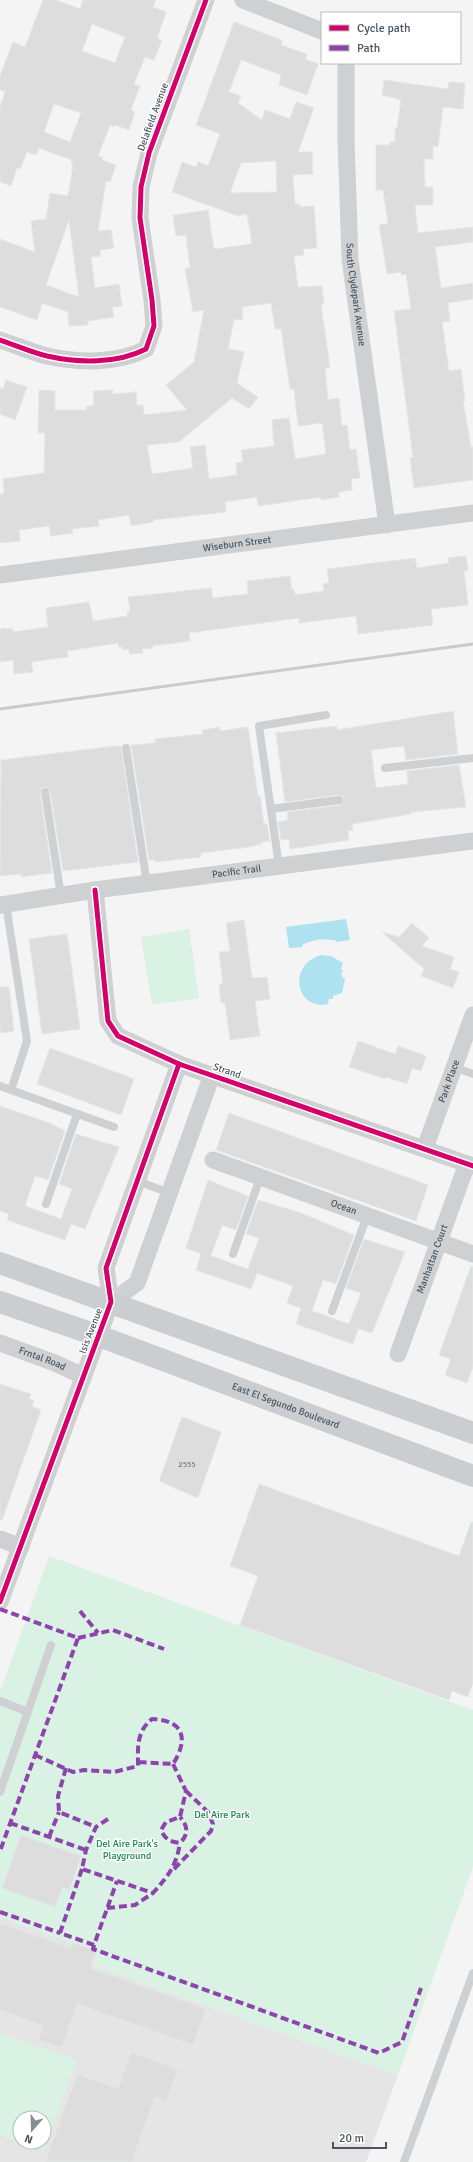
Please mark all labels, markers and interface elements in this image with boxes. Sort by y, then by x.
legend [321,12,461,64]
text: Cycle path [357,21,410,36]
text: Path [357,41,380,56]
street label: Delafield Avenue [135,81,171,153]
street label: South Clydepark Avenue [343,243,368,347]
street label: Wiseburn Street [202,533,272,554]
street label: Pacific Trail [211,862,262,881]
street label: Park Place [436,1058,462,1104]
street label: Strand [212,1061,242,1081]
street label: Ocean [329,1197,358,1217]
street label: Manhattan Court [414,1222,451,1295]
street label: Isis Avenue [77,1306,105,1356]
street label: Frntal Road [17,1344,68,1373]
street label: East El Segundo Boulevard [230,1380,341,1432]
house number: 2555 [178,1459,196,1469]
park label: Del Aire Park [194,1809,250,1821]
park label: Del Aire Park's Playground [96,1838,159,1862]
north arrow [12,2110,52,2150]
scale bar [333,2124,386,2150]
text: 20 m [339,2131,364,2146]
text: N [23,2132,35,2146]

